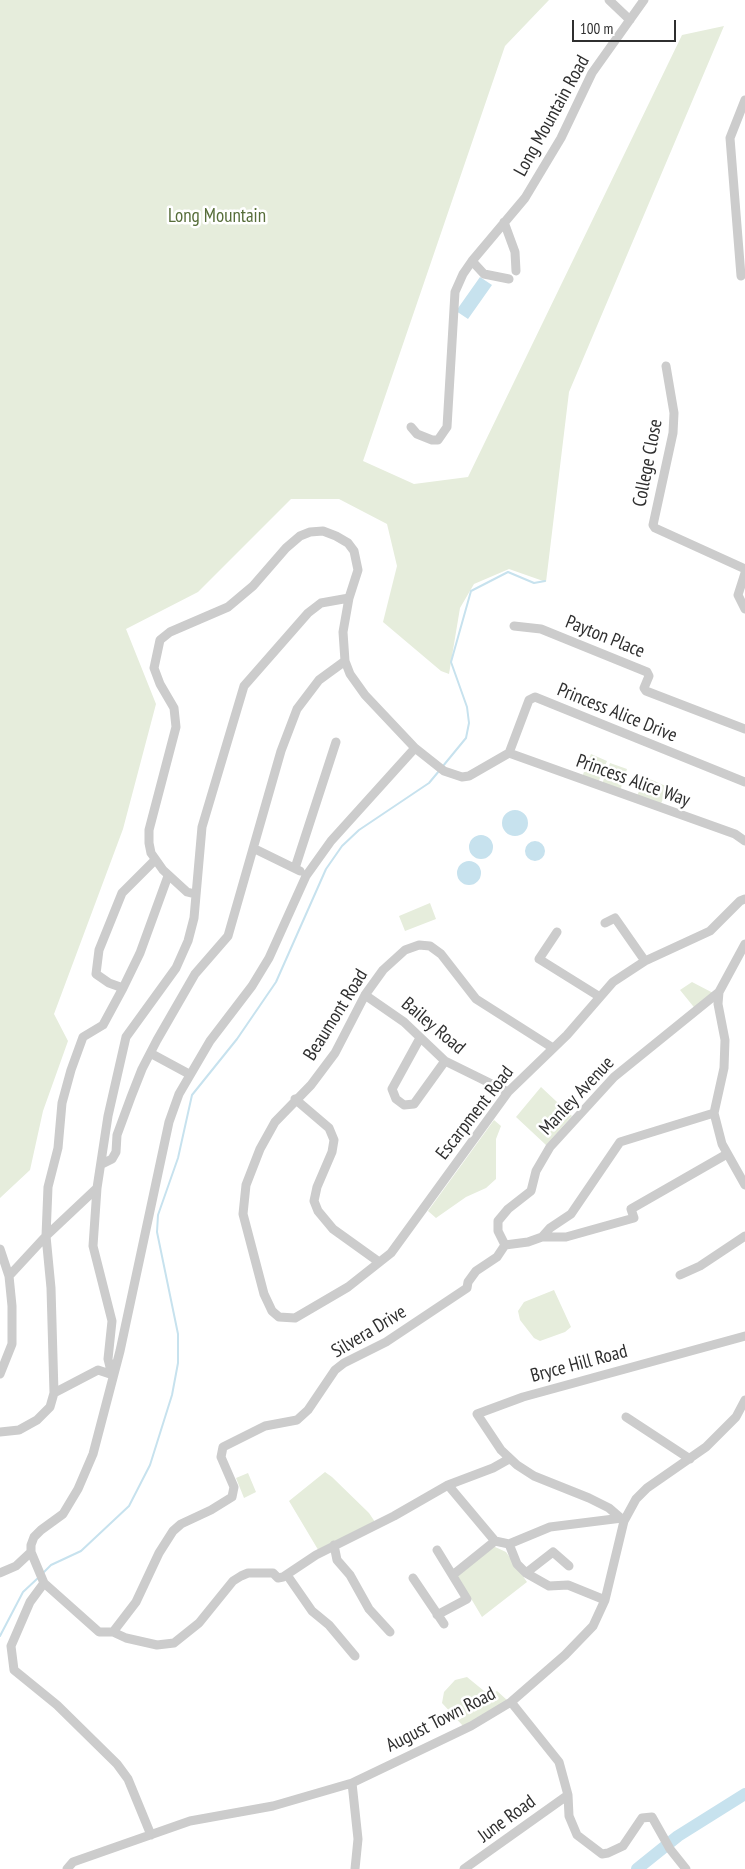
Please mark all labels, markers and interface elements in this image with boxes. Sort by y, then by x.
scale bar [575,10,679,42]
text: 100 m [580,19,613,38]
street label: Long Mountain Road [509,52,595,180]
park label: Long Mountain [168,206,266,228]
street label: College Close [628,417,668,509]
street label: Payton Place [562,611,648,663]
street label: Princess Alice Drive [554,679,680,747]
street label: Princess Alice Way [573,750,693,812]
street label: Beaumont Road [299,965,373,1065]
street label: Bailey Road [396,993,470,1059]
street label: Manley Avenue [535,1052,619,1140]
street label: Escarpment Road [431,1062,519,1164]
street label: Silvera Drive [327,1301,411,1363]
street label: Bryce Hill Road [528,1340,630,1388]
street label: August Town Road [382,1683,500,1757]
street label: June Road [474,1791,540,1847]

